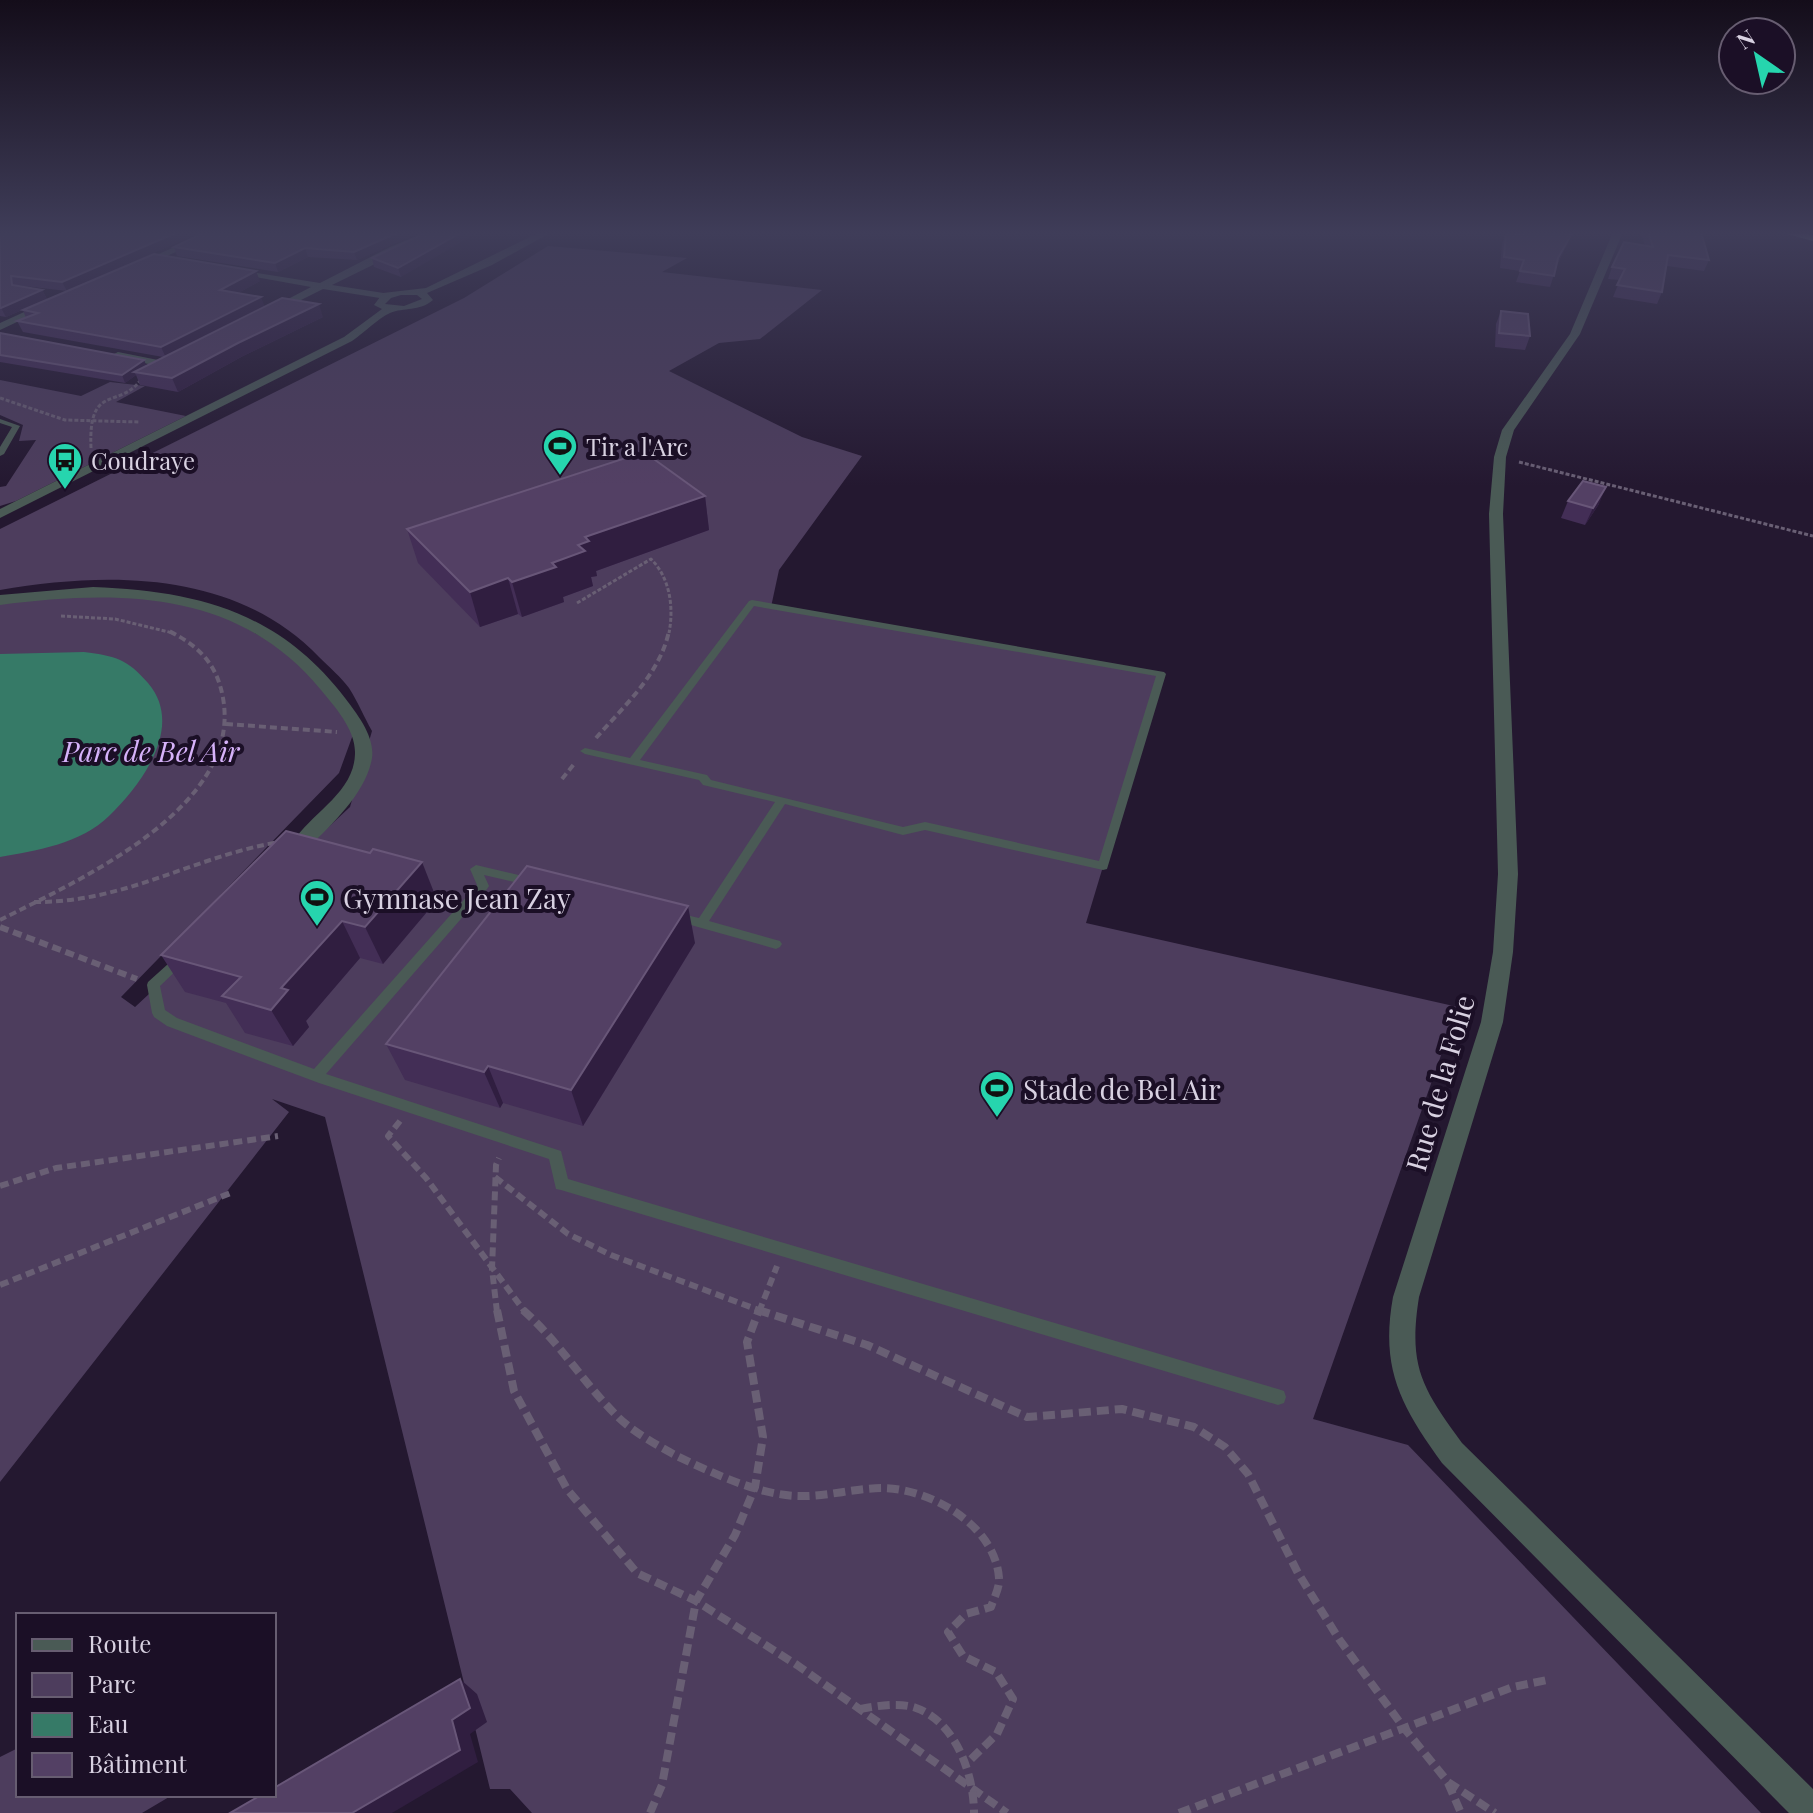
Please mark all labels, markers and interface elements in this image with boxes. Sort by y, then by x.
north arrow [1717,16,1797,96]
text: N [1730,22,1760,55]
sports icon: Tir a l'Arc [541,427,579,477]
place label: Tir a l'Arc [586,430,688,462]
bus stop icon: Coudraye [46,441,84,491]
place label: Coudraye [91,444,195,476]
park label: Parc de Bel Air [61,732,241,769]
sports icon: Gymnase Jean Zay [298,878,336,928]
place label: Gymnase Jean Zay [343,879,571,916]
street label: Rue de la Folie [1396,991,1482,1175]
sports icon: Stade de Bel Air [978,1069,1016,1119]
place label: Stade de Bel Air [1023,1070,1221,1107]
legend [16,1613,276,1797]
text: Route [88,1627,151,1659]
text: Parc [88,1667,136,1699]
text: Eau [88,1707,129,1739]
text: Bâtiment [88,1747,187,1779]

